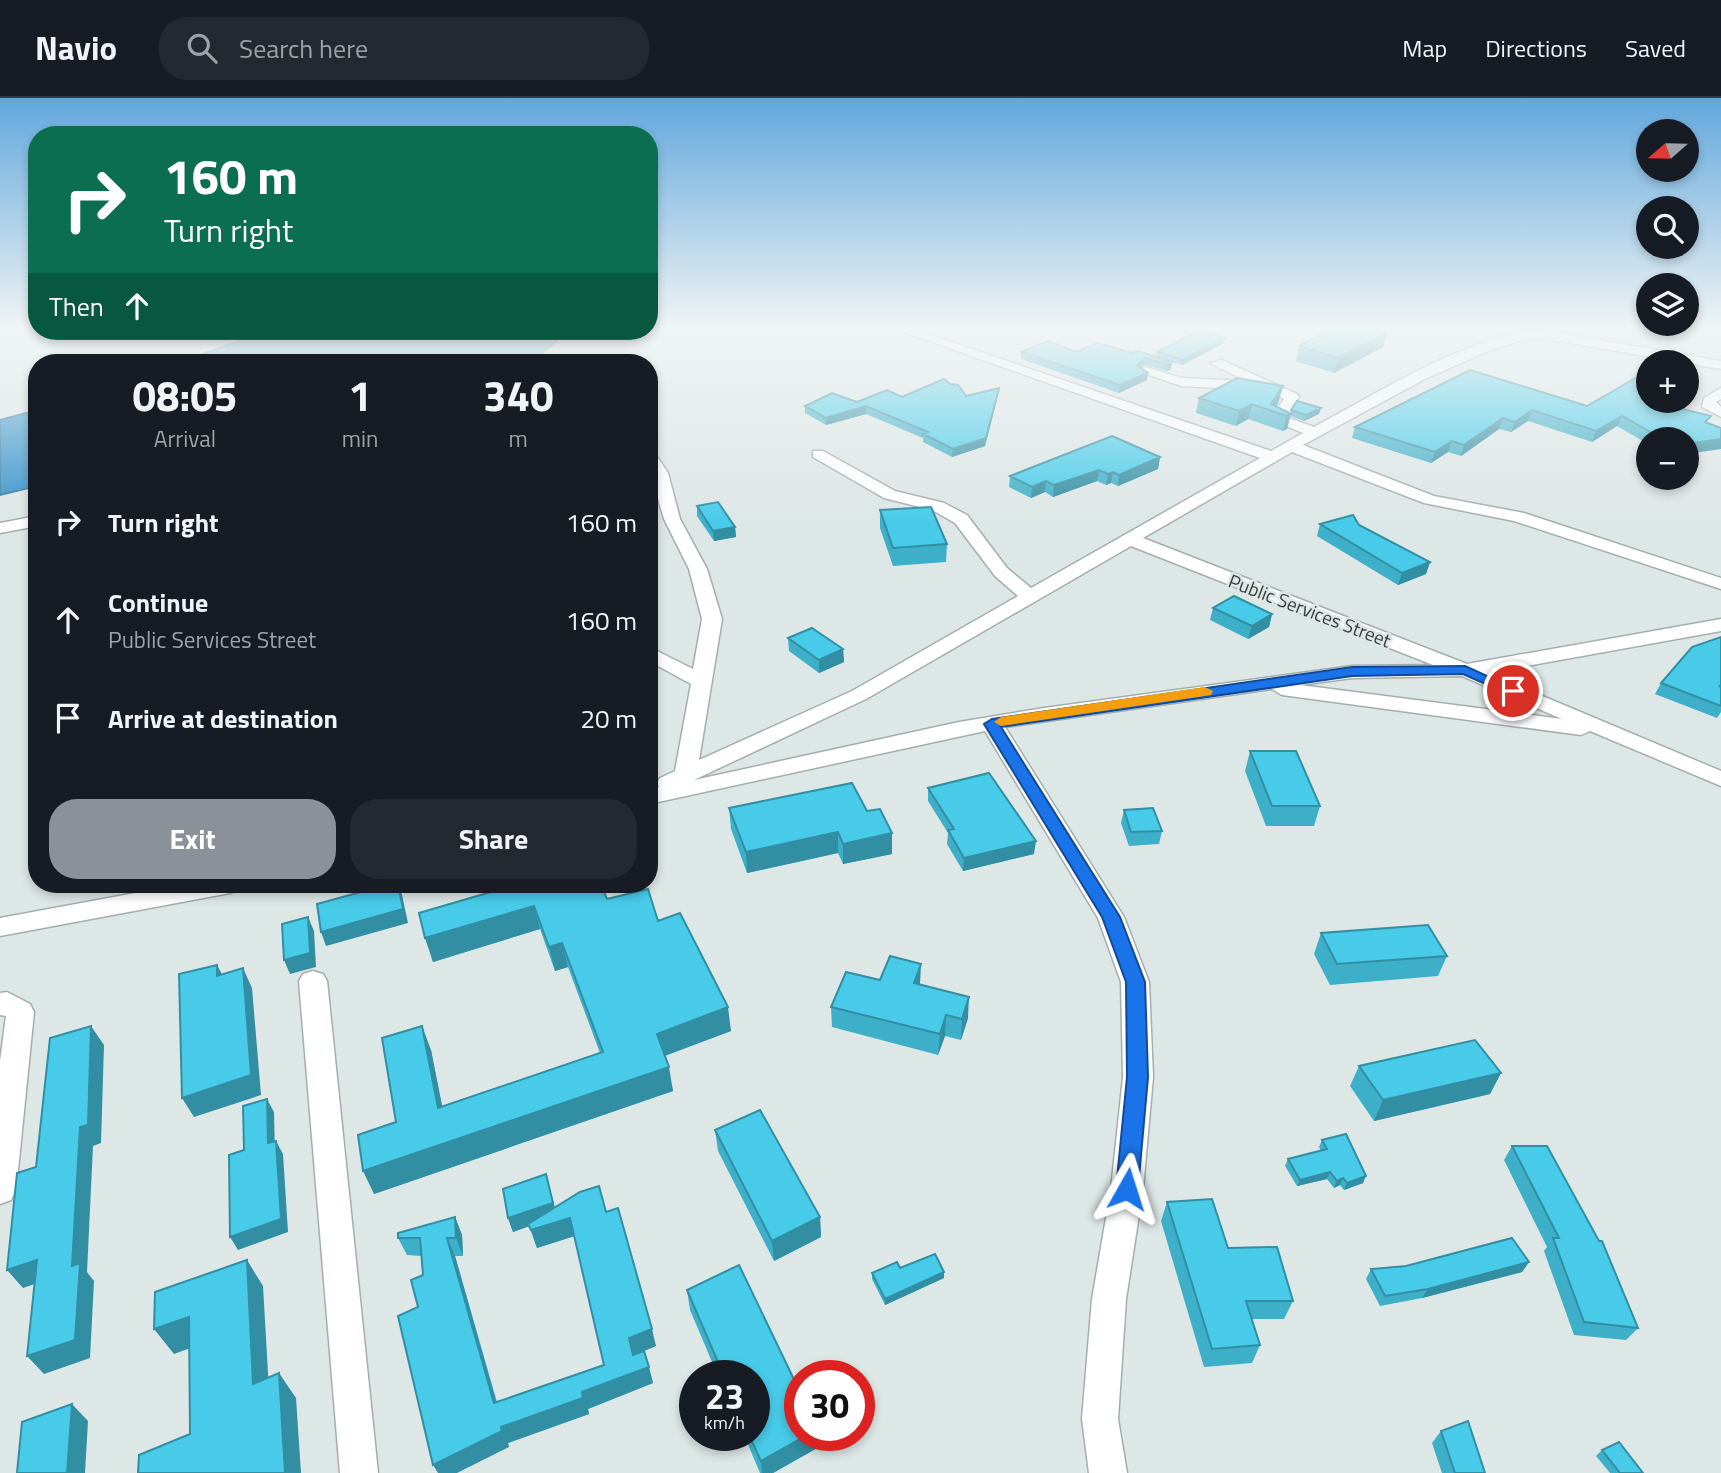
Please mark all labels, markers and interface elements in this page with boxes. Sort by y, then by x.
search box [159,17,649,80]
text: Navio [35,23,117,73]
icon: search [183,29,221,67]
text: Search here [239,29,368,68]
text: Map [1402,30,1447,66]
text: Directions [1485,30,1587,66]
text: Saved [1625,30,1686,66]
north arrow [1636,119,1699,182]
map controls [1636,119,1699,490]
text: 160 m [164,138,298,213]
icon: right [49,154,140,245]
button: search [1636,196,1699,259]
text: Turn right [164,206,293,254]
button: layers [1636,273,1699,336]
text: Then [49,287,104,326]
icon: ahead [118,287,156,325]
button: + [1636,350,1699,413]
text: 08:05 [132,363,237,427]
text: 1 [348,363,372,427]
text: 340 [483,363,553,427]
text: Arrival [154,421,216,456]
text: min [342,421,378,456]
text: m [509,421,528,456]
button: − [1636,427,1699,490]
icon: right [49,503,87,541]
text: Turn right [108,503,219,542]
text: 160 m [566,503,637,542]
street label: Public Services Street [1225,566,1396,654]
text: Continue [108,583,208,622]
icon: ahead [49,601,87,639]
text: 160 m [566,601,637,640]
text: Public Services Street [108,622,316,657]
pin [1483,661,1543,721]
icon: arrive [1494,672,1532,710]
icon: arrive [49,699,87,737]
text: Arrive at destination [108,699,338,738]
text: 20 m [580,699,637,738]
button: Exit [49,799,336,879]
button: Share [350,799,637,879]
position arrow [1090,1152,1164,1226]
speed limit sign: 30 [784,1360,875,1451]
text: 23 [705,1369,744,1423]
text: km/h [704,1409,745,1436]

